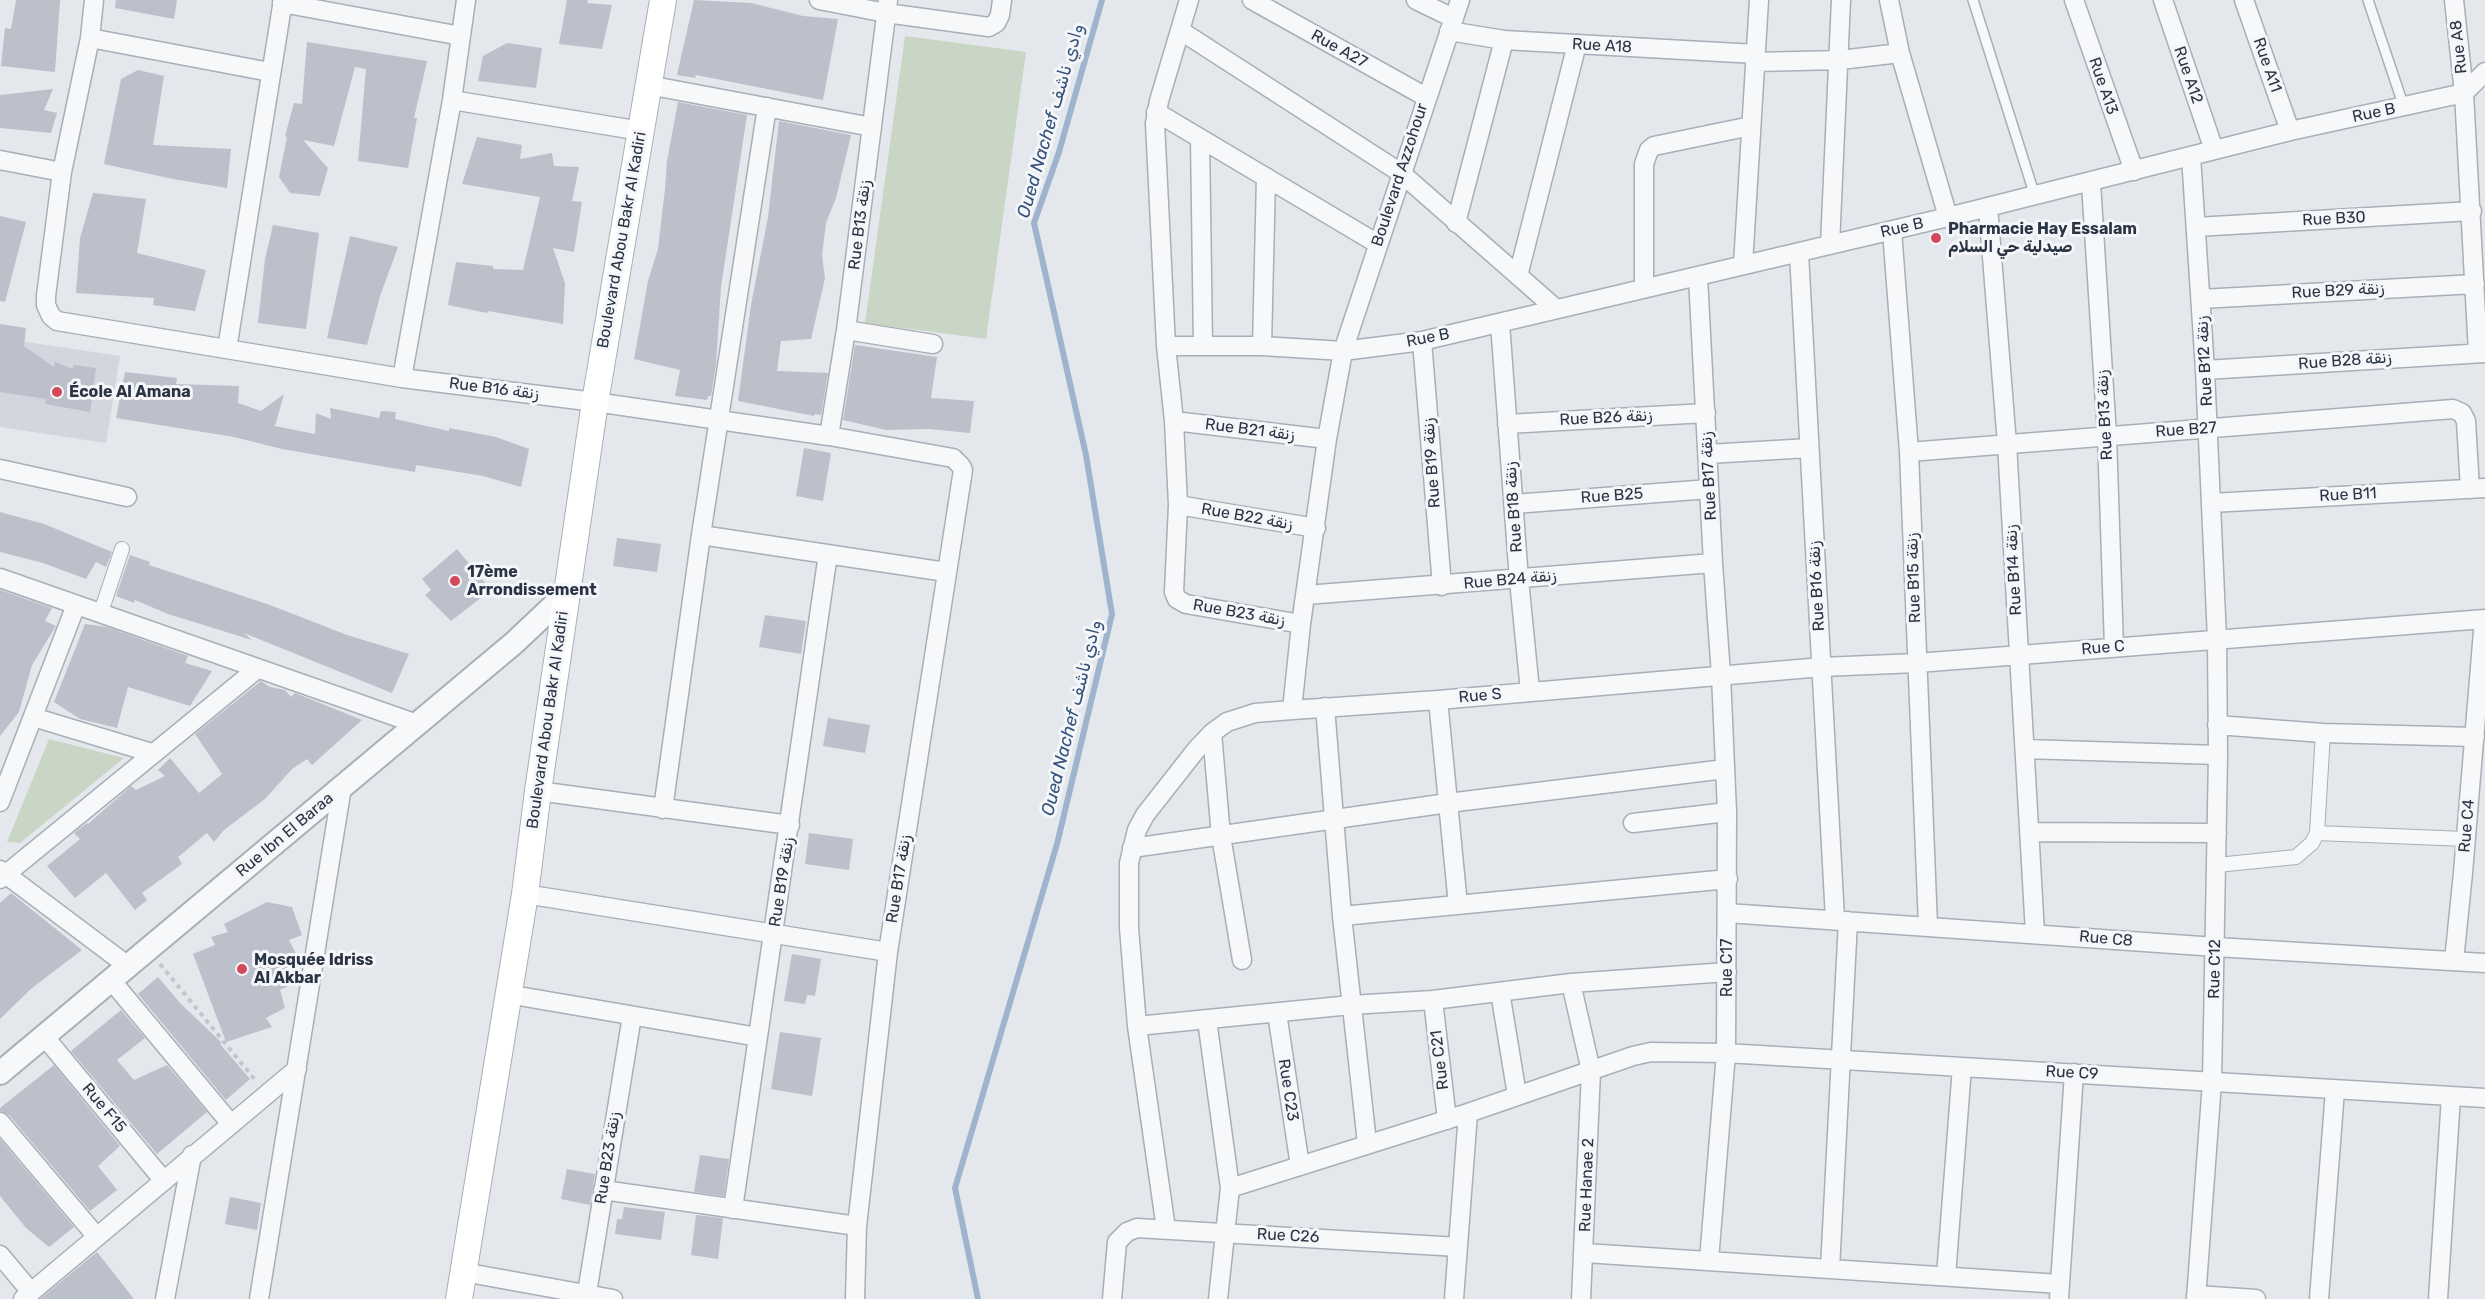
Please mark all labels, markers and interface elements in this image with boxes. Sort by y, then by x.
street label: Rue A8 [2447,19,2471,75]
water label: Oued Nachef وادي ناشف [1013,21,1089,221]
street label: Rue A27 [1308,26,1370,72]
street label: Rue A18 [1572,35,1632,57]
street label: Rue A11 [2249,35,2285,95]
street label: Rue A12 [2169,44,2207,106]
street label: Rue A13 [2084,55,2122,117]
street label: Rue B [2351,99,2397,127]
street label: Boulevard Azzohour [1368,101,1432,249]
street label: Boulevard Abou Bakr Al Kadiri [593,130,651,350]
street label: Rue B13 زنقة [845,179,875,271]
street label: Rue B30 [2302,208,2366,230]
street label: Rue B [1879,214,1925,242]
place label: Pharmacie Hay Essalam صيدلية حي السلام [1948,219,2137,257]
marker: Pharmacie Hay Essalam صيدلية حي السلام [1929,231,1943,245]
street label: Rue B29 زنقة [2291,279,2385,303]
street label: Rue B12 زنقة [2193,315,2217,407]
street label: Rue B [1405,324,1451,352]
street label: Rue B28 زنقة [2298,348,2392,374]
street label: Rue B13 زنقة [2093,369,2117,461]
street label: Rue B16 زنقة [448,374,540,404]
place label: École Al Amana [69,382,191,402]
marker: École Al Amana [50,385,64,399]
street label: Rue B26 زنقة [1559,406,1653,430]
street label: Rue B21 زنقة [1204,415,1296,445]
street label: Rue B19 زنقة [1419,417,1445,509]
street label: Rue B27 [2155,418,2217,442]
street label: Rue B17 زنقة [1697,431,1721,521]
street label: Rue B18 زنقة [1501,461,1527,553]
street label: Rue B25 [1580,484,1644,508]
street label: Rue B11 [2319,484,2377,506]
street label: Rue B22 زنقة [1200,499,1294,535]
street label: Rue B14 زنقة [2002,524,2026,616]
street label: Rue B15 زنقة [1903,532,1925,624]
street label: Rue B16 زنقة [1805,540,1829,632]
place label: 17ème Arrondissement [467,562,597,600]
street label: Rue B24 زنقة [1463,566,1557,594]
marker: 17ème Arrondissement [448,574,462,588]
street label: Rue B23 زنقة [1191,595,1287,631]
street label: Boulevard Abou Bakr Al Kadiri [523,610,573,830]
water label: Oued Nachef وادي ناشف [1037,618,1107,818]
street label: Rue C [2080,637,2126,659]
street label: Rue S [1458,685,1502,707]
street label: Rue Ibn El Baraa [232,789,338,881]
street label: Rue C4 [2455,798,2479,854]
street label: Rue B17 زنقة [883,833,915,925]
street label: Rue B19 زنقة [765,836,799,928]
street label: Rue C8 [2078,927,2134,951]
street label: Rue C17 [1717,939,1737,997]
street label: Rue C12 [2205,939,2225,999]
place label: Mosquée Idriss Al Akbar [254,950,373,988]
marker: Mosquée Idriss Al Akbar [235,962,249,976]
street label: Rue C21 [1427,1029,1453,1091]
street label: Rue C23 [1274,1058,1302,1122]
street label: Rue C9 [2045,1062,2099,1084]
street label: Rue F15 [78,1079,130,1137]
street label: Rue B23 زنقة [591,1110,625,1206]
street label: Rue Hanae 2 [1576,1138,1598,1232]
street label: Rue C26 [1256,1225,1320,1247]

